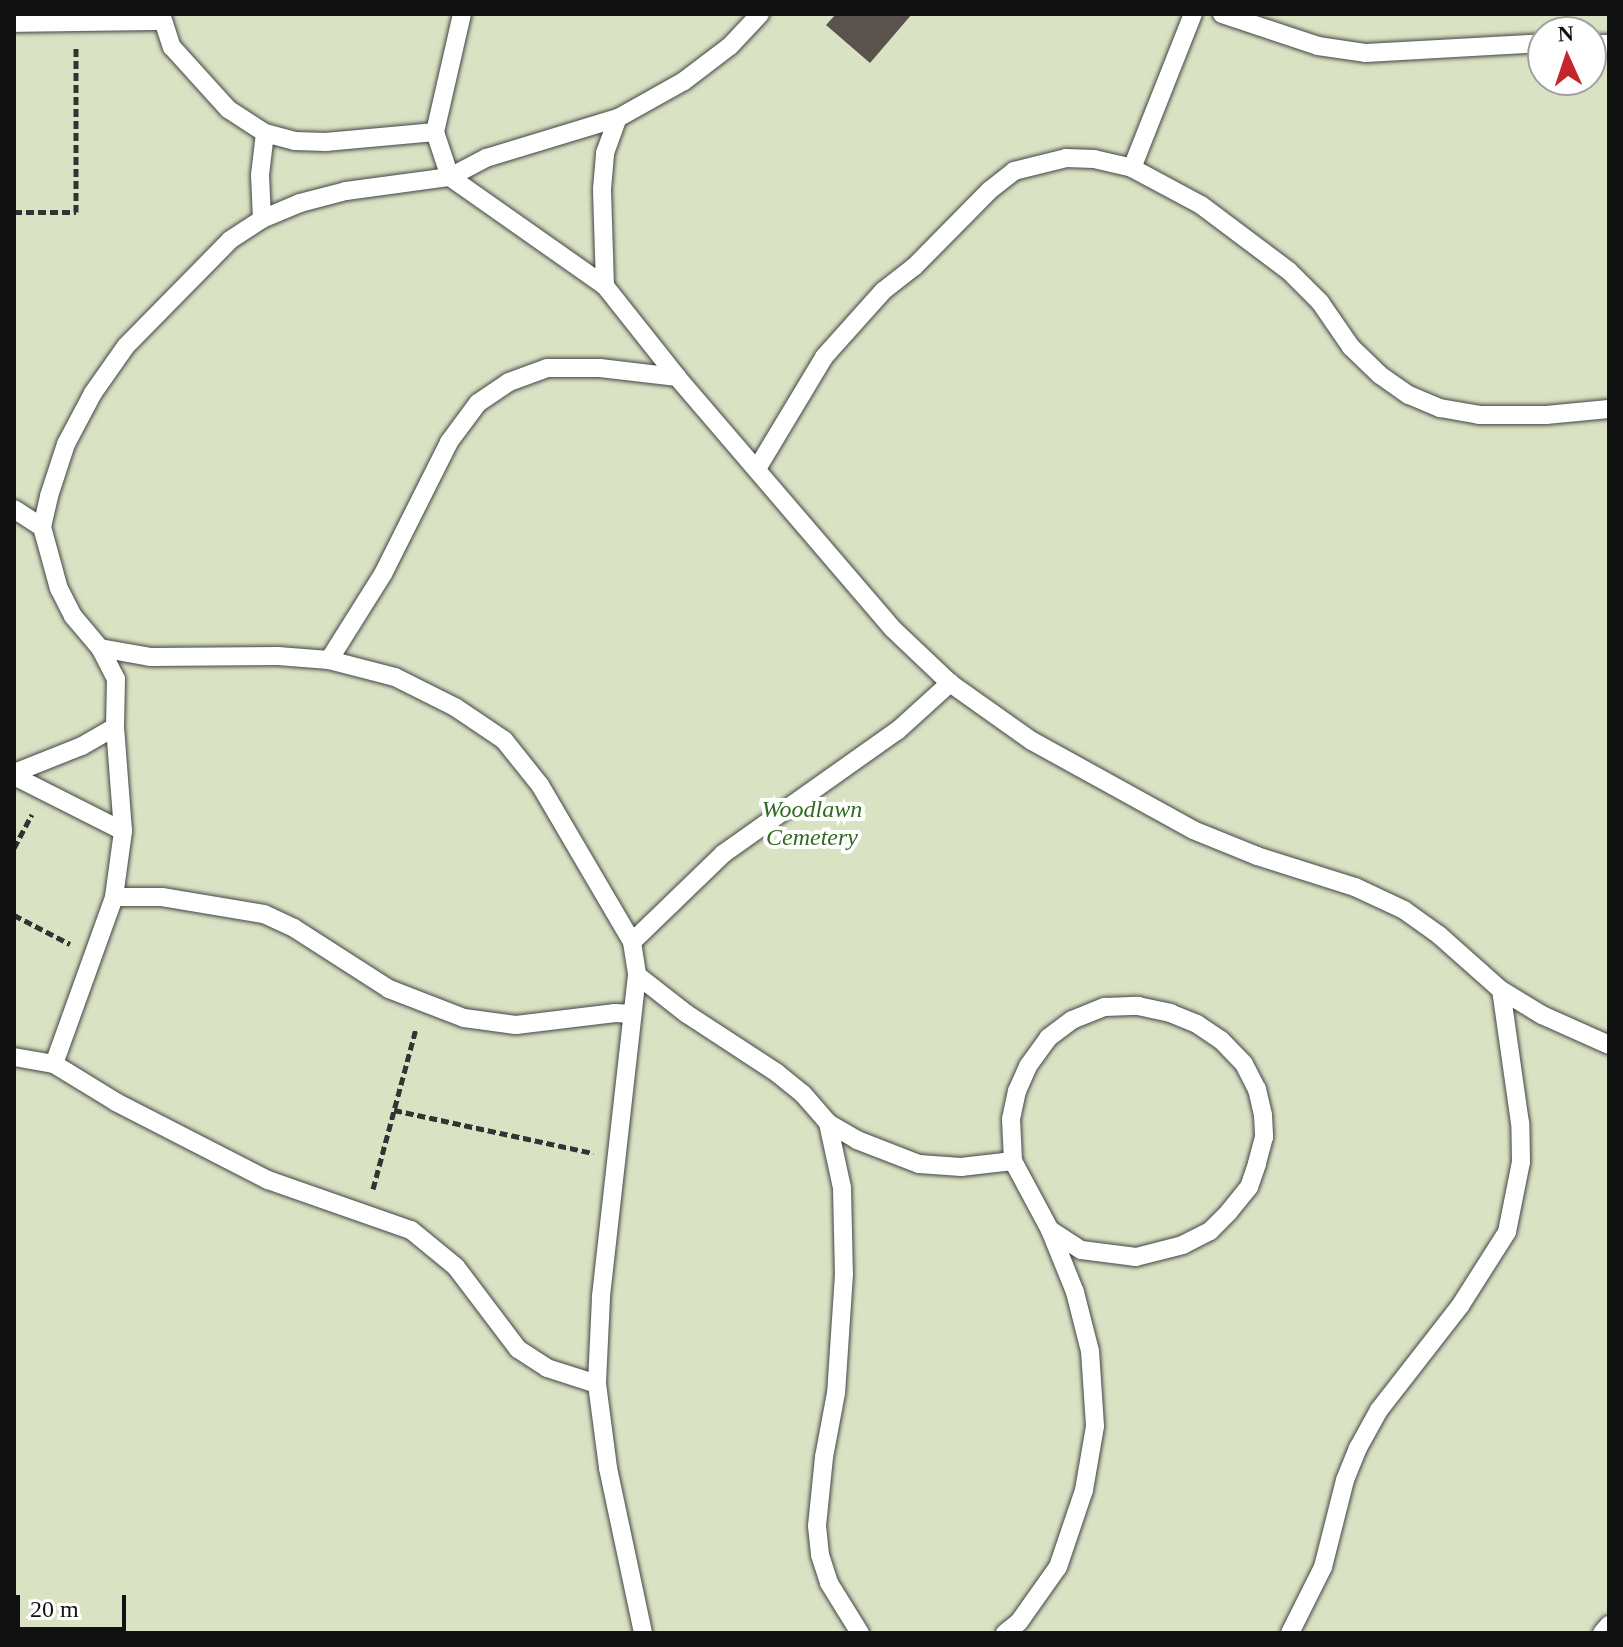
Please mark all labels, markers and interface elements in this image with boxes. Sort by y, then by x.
north arrow [1527,16,1607,96]
text: N [1557,21,1574,46]
park label: Woodlawn Cemetery [762,796,862,852]
scale bar [20,1579,130,1629]
text: 20 m [30,1596,79,1622]

